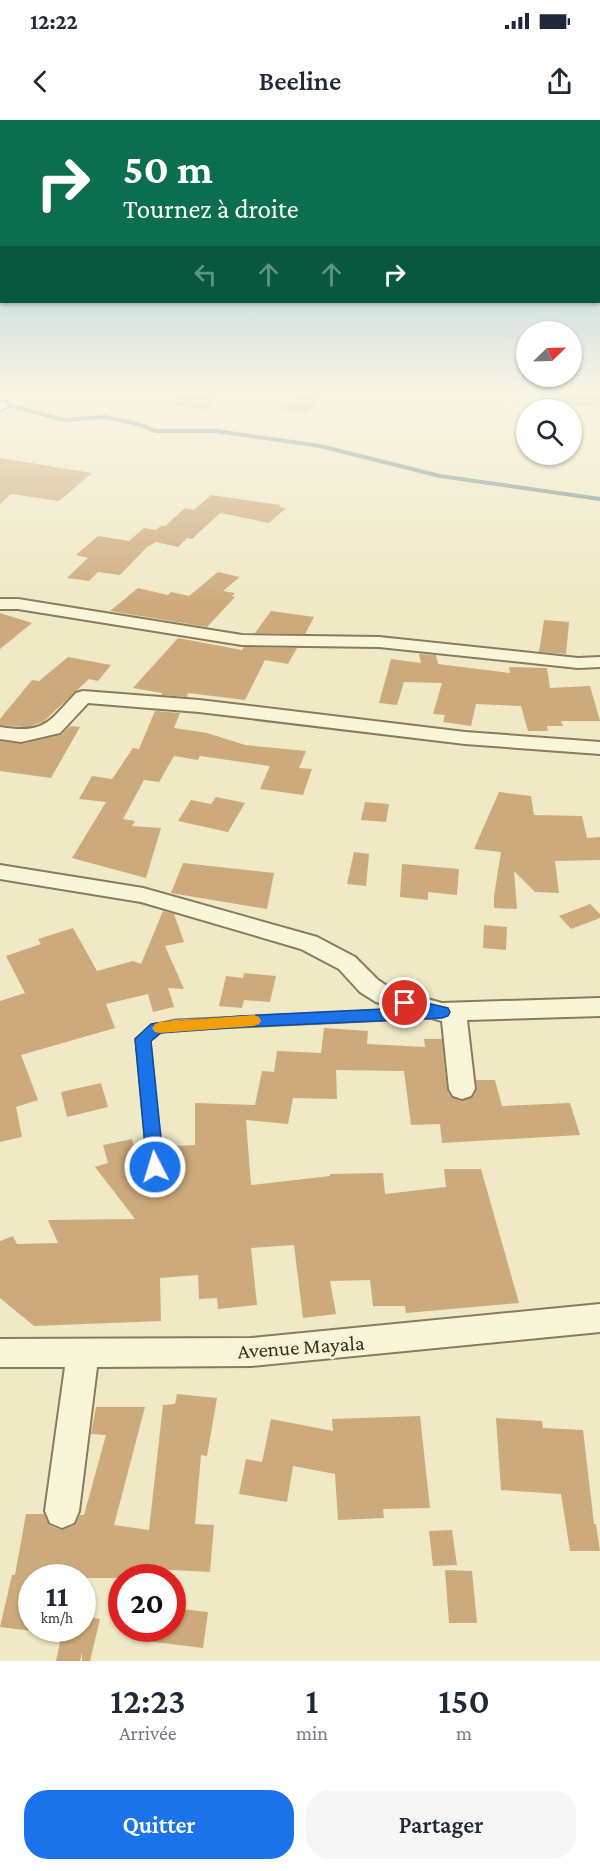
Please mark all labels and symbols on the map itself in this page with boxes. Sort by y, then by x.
north arrow [516,321,582,387]
pin [379,977,430,1028]
position arrow [123,1135,187,1199]
street label: Avenue Mayala [237,1331,366,1363]
speed limit sign: 20 [108,1564,186,1642]

